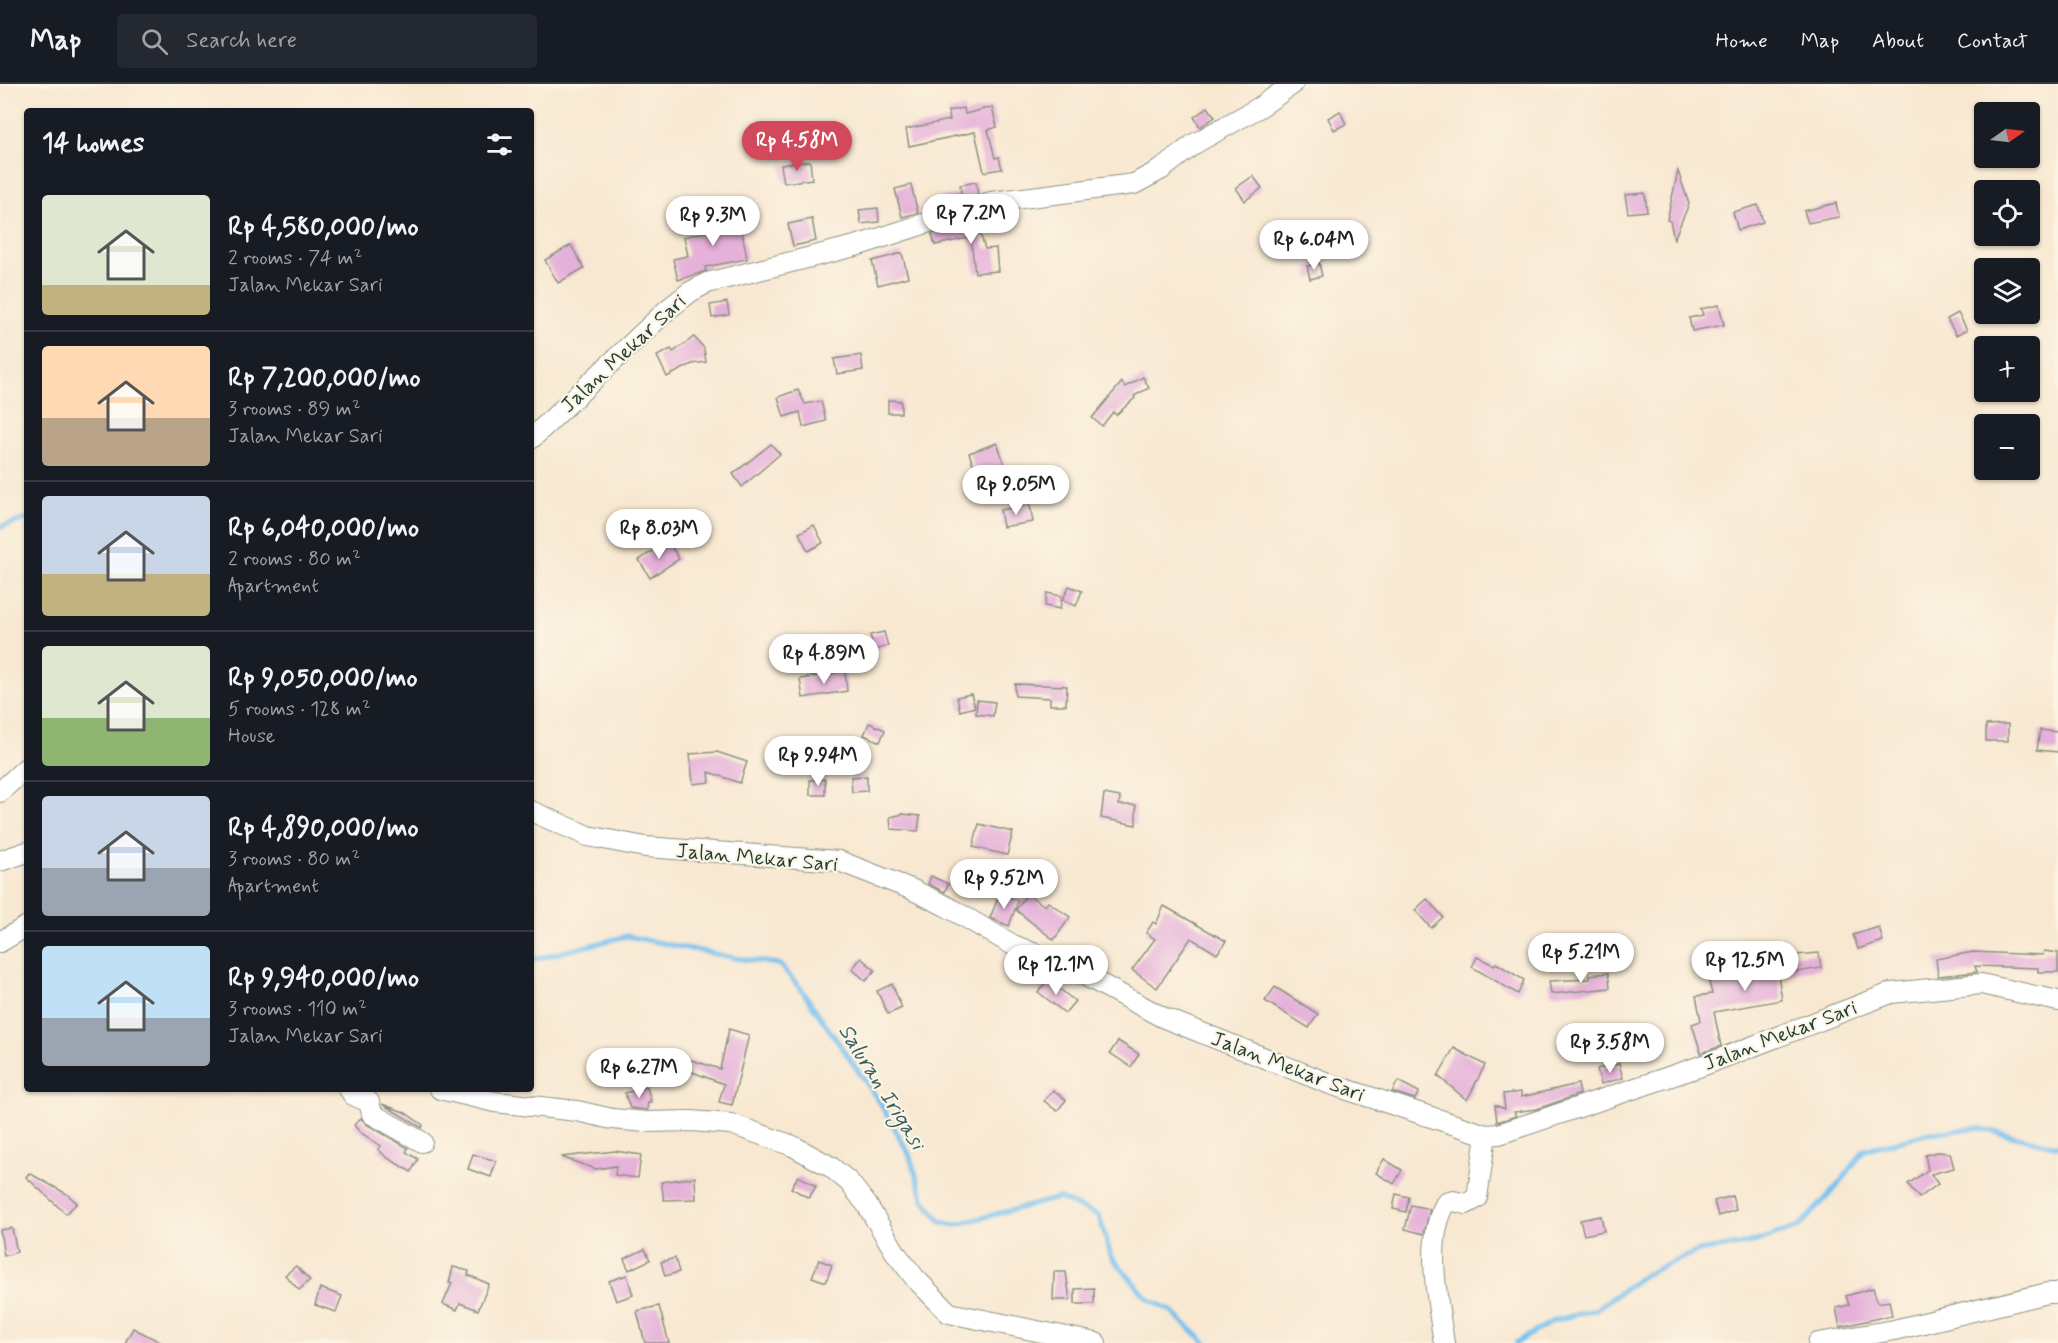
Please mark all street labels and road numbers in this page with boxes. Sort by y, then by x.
street label: Jalan Mekar Sari [555,288,693,419]
street label: Jalan Mekar Sari [675,837,839,879]
street label: Jalan Mekar Sari [1700,994,1861,1078]
street label: Jalan Mekar Sari [1207,1025,1369,1109]

